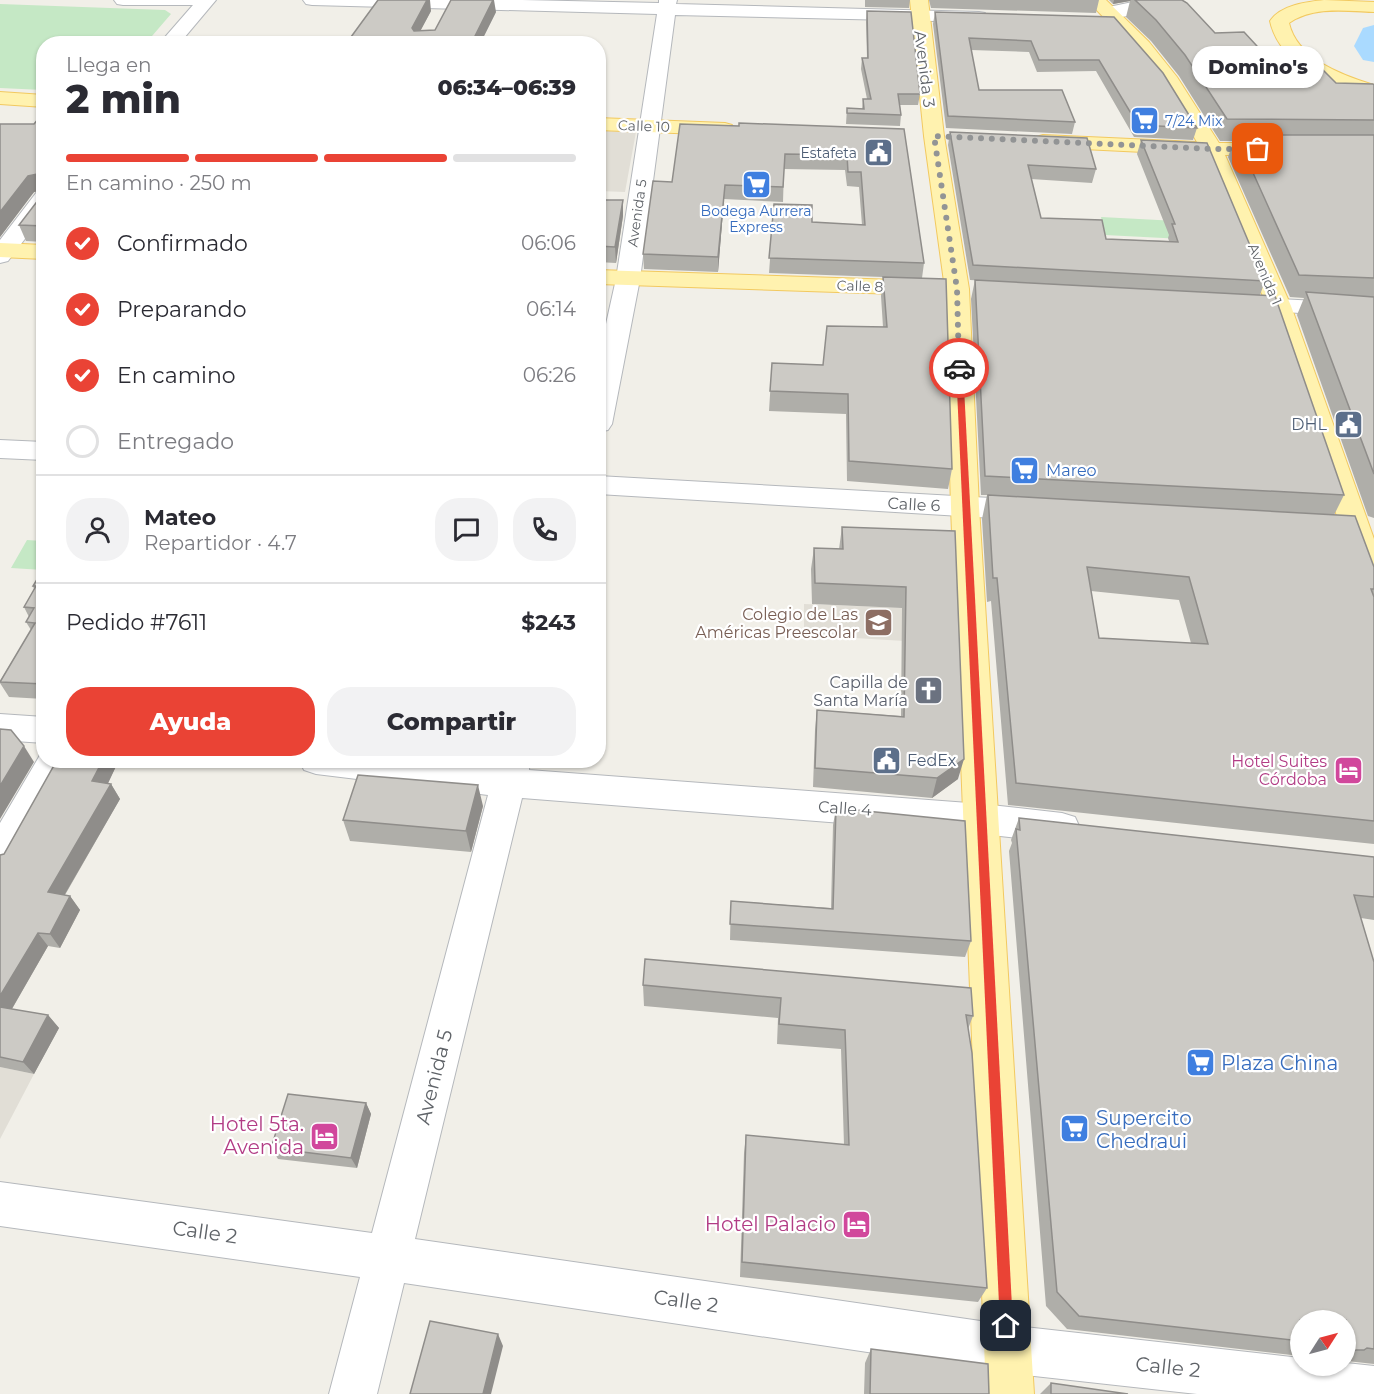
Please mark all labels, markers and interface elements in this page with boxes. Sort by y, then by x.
street label: Avenida 3 [910,29,939,109]
callout: Domino's [1192,47,1324,89]
text: Llega en [66,53,152,77]
text: Domino's [1208,55,1308,79]
text: 06:34–06:39 [437,74,576,101]
text: 2 min [66,75,181,123]
supermarket icon: 7/24 Mix [1128,105,1160,137]
place label: 7/24 Mix [1165,112,1223,130]
street label: Calle 10 [618,116,670,136]
pin [1232,123,1283,174]
icon: bag [1241,132,1274,165]
public building icon: Estafeta [862,137,894,169]
place label: Estafeta [801,144,857,162]
supermarket icon: Bodega Aurrera Express [740,168,772,200]
text: En camino · 250 m [66,171,252,195]
street label: Avenida 5 [623,178,651,248]
place label: Bodega Aurrera Express [701,202,811,236]
icon: check [66,227,99,260]
text: Confirmado [117,230,248,257]
text: 06:06 [521,231,576,255]
street label: Avenida 1 [1244,240,1286,308]
street label: Calle 8 [836,276,884,296]
icon: check [66,293,99,326]
text: Preparando [117,296,246,323]
text: 06:14 [526,297,576,321]
courier [929,338,989,398]
icon: car [943,352,976,385]
icon: check [66,359,99,392]
text: En camino [117,362,236,389]
text: 06:26 [523,363,576,387]
public building icon: DHL [1332,408,1364,440]
place label: DHL [1291,415,1328,434]
text: Entregado [117,428,234,455]
supermarket icon: Mareo [1009,454,1041,486]
place label: Mareo [1046,461,1097,480]
street label: Calle 6 [887,494,941,515]
button: person [66,498,129,561]
button: chat [435,498,498,561]
button: phone [513,498,576,561]
text: Mateo [144,504,216,531]
text: Repartidor · 4.7 [144,531,297,555]
place label: Colegio de Las Américas Preescolar [695,605,858,642]
school or university icon: Colegio de Las Américas Preescolar [863,607,895,639]
text: Pedido #7611 [66,609,207,636]
text: $243 [521,609,576,636]
place label: Capilla de Santa María [813,673,908,710]
church icon: Capilla de Santa María [913,675,945,707]
button: Ayuda [66,687,315,756]
button: Compartir [327,687,576,756]
public building icon: FedEx [870,744,902,776]
place label: FedEx [907,751,957,770]
place label: Hotel Suites Córdoba [1231,752,1327,789]
hotel icon: Hotel Suites Córdoba [1332,754,1364,786]
street label: Calle 4 [818,797,873,820]
street label: Avenida 5 [411,1027,457,1127]
supermarket icon: Plaza China [1184,1047,1216,1079]
place label: Plaza China [1221,1051,1338,1075]
place label: Supercito Chedraui [1096,1106,1192,1153]
place label: Hotel 5ta. Avenida [210,1112,304,1159]
supermarket icon: Supercito Chedraui [1059,1113,1091,1145]
hotel icon: Hotel 5ta. Avenida [309,1120,341,1152]
hotel icon: Hotel Palacio [841,1208,873,1240]
place label: Hotel Palacio [705,1212,836,1236]
street label: Calle 2 [171,1216,239,1248]
street label: Calle 2 [652,1285,720,1317]
pin [980,1300,1031,1351]
icon: home [989,1309,1022,1342]
north arrow [1290,1310,1356,1376]
map controls [1290,1310,1356,1376]
street label: Calle 2 [1134,1352,1202,1382]

